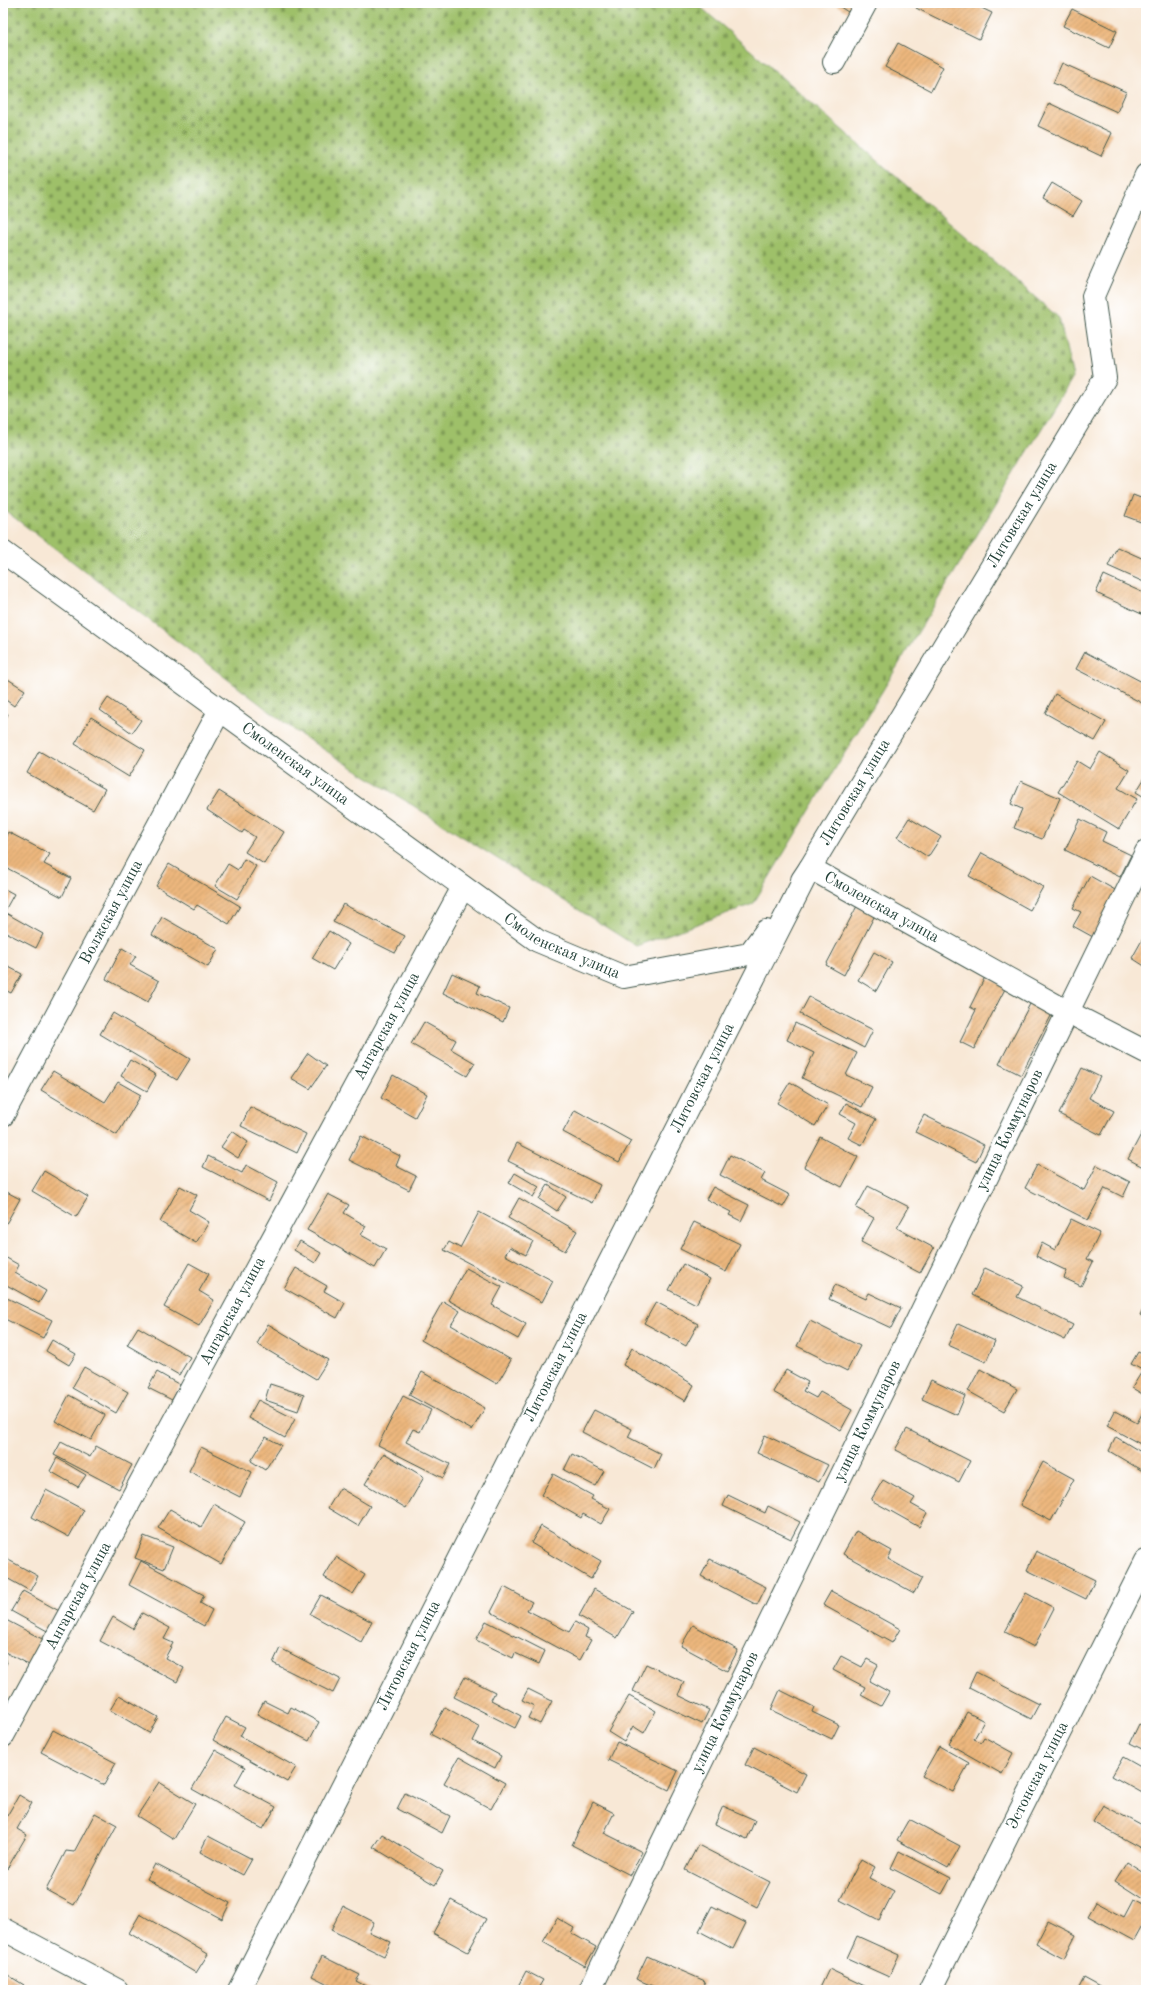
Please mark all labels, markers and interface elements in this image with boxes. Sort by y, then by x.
street label: Литовская улица [984,459,1061,571]
street label: Смоленская улица [238,720,352,809]
street label: Литовская улица [817,737,894,848]
street label: Волжская улица [77,858,146,967]
street label: Смоленская улица [821,869,941,946]
street label: Смоленская улица [500,910,622,982]
street label: Ангарская улица [352,970,423,1083]
street label: Литовская улица [668,1021,738,1136]
street label: улица Коммунаров [974,1067,1046,1193]
street label: Ангарская улица [197,1255,269,1368]
street label: Литовская улица [521,1309,591,1425]
street label: улица Коммунаров [832,1358,904,1484]
street label: Ангарская улица [43,1539,115,1653]
street label: Литовская улица [375,1598,444,1713]
street label: улица Коммунаров [689,1649,762,1775]
street label: Эстонская улица [1004,1719,1072,1832]

